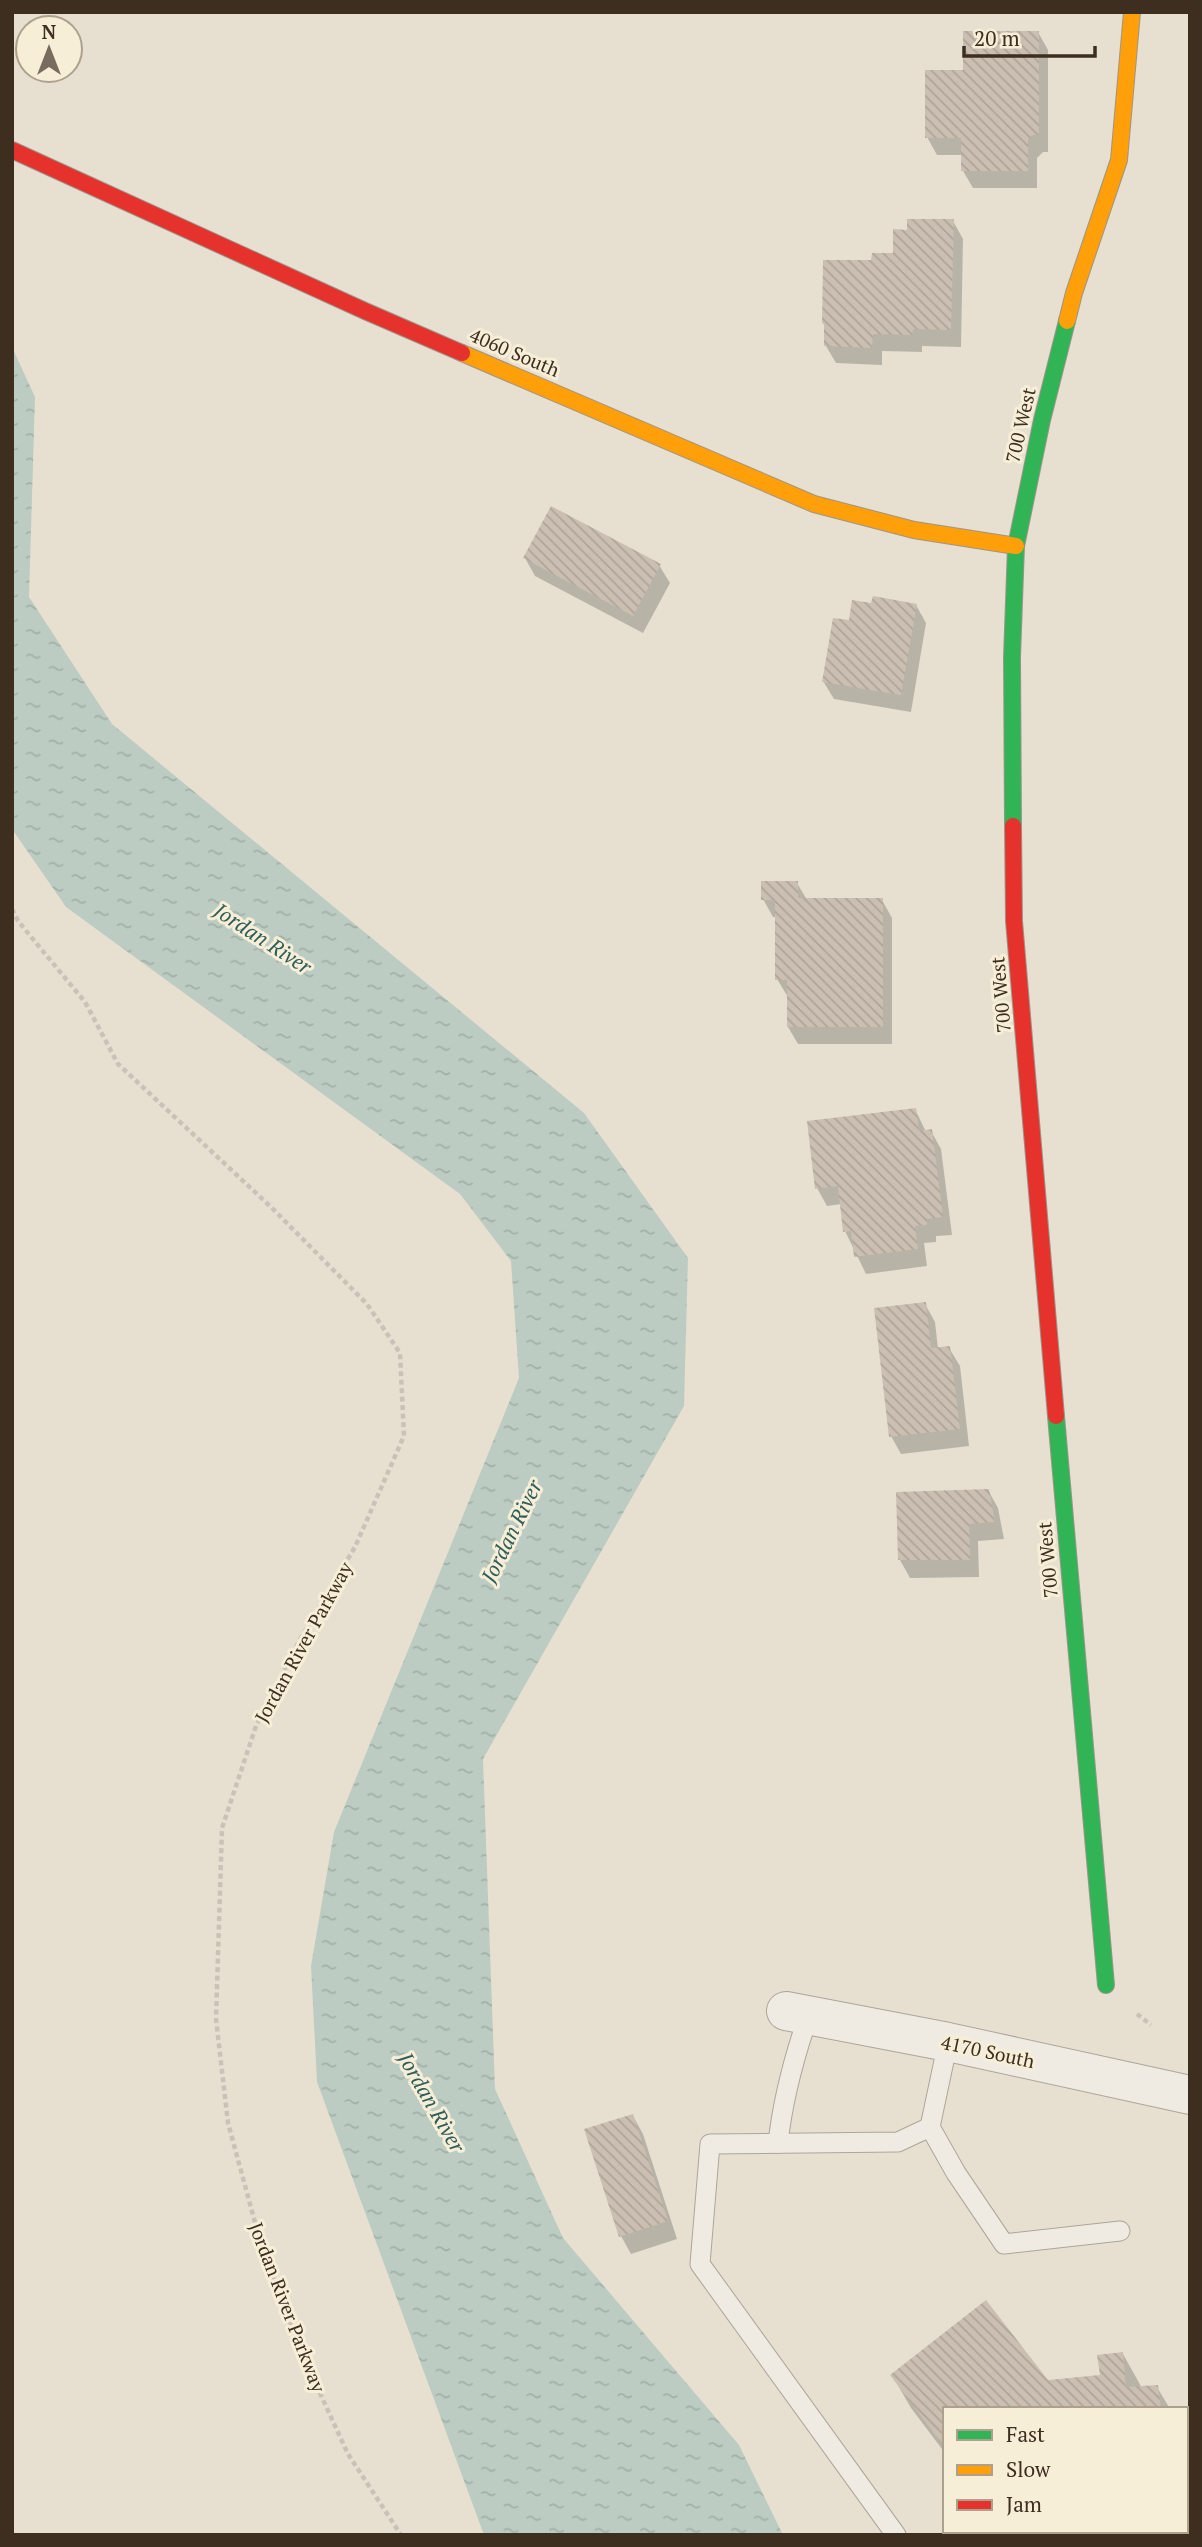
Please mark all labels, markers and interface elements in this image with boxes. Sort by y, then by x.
north arrow [14,14,84,84]
scale bar [964,14,1095,58]
text: N [42,19,57,44]
text: 20 m [974,24,1020,52]
street label: 4060 South [466,322,564,382]
street label: 700 West [999,385,1041,465]
water label: Jordan River [208,896,318,980]
street label: 700 West [984,956,1016,1034]
water label: Jordan River [474,1474,548,1588]
street label: 700 West [1031,1521,1063,1599]
street label: Jordan River Parkway [248,1557,358,1727]
street label: 4170 South [939,2029,1037,2073]
water label: Jordan River [392,2046,472,2158]
street label: Jordan River Parkway [244,2219,332,2396]
legend [943,2407,1188,2533]
text: Fast [1006,2420,1045,2448]
text: Slow [1006,2455,1051,2483]
text: Jam [1006,2490,1042,2518]

